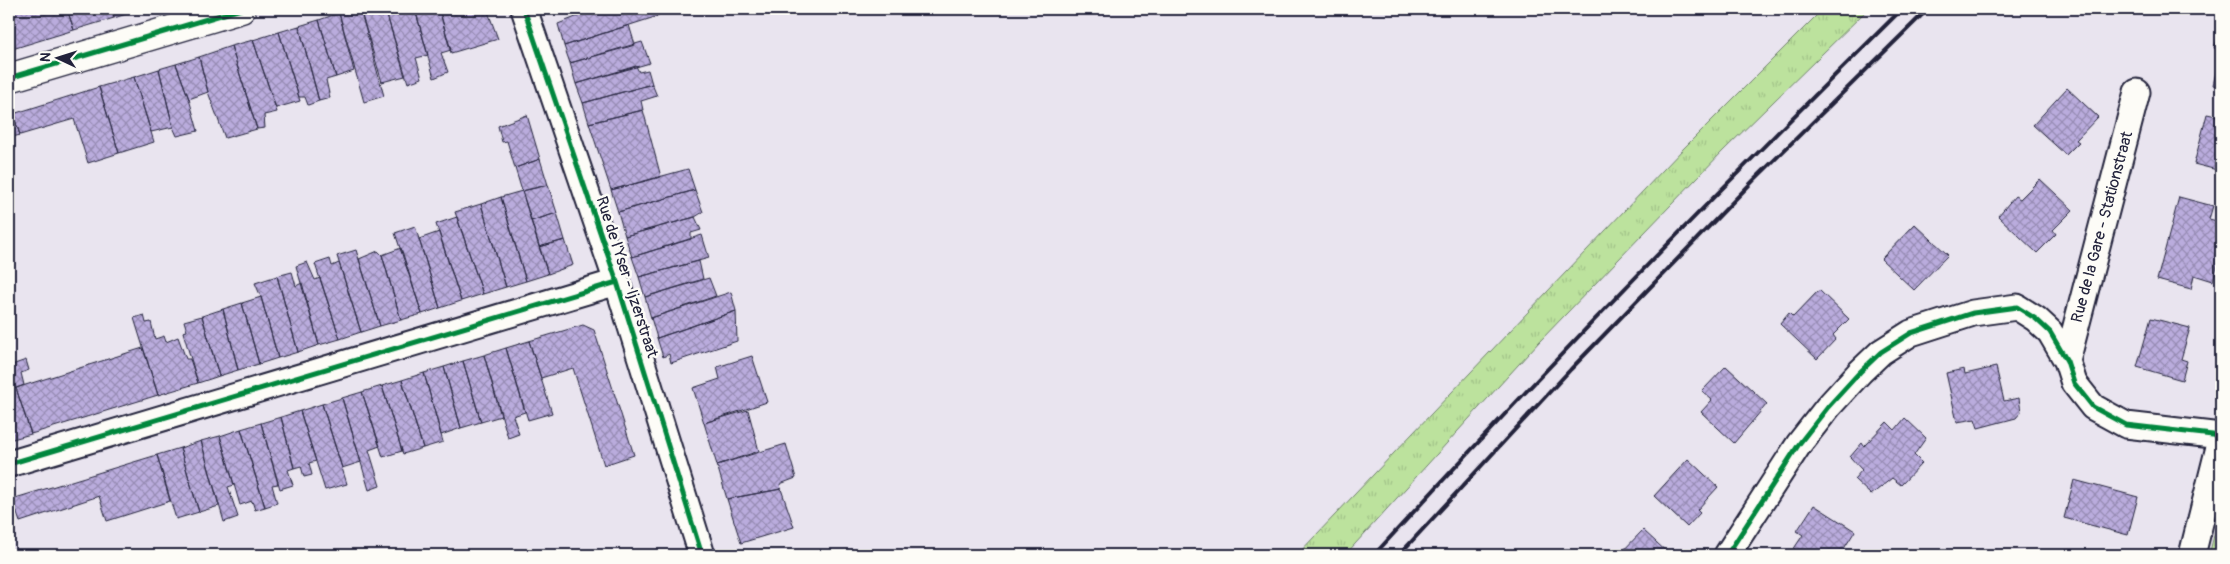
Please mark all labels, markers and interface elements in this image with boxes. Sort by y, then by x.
north arrow [32,32,82,82]
text: N [37,52,54,62]
street label: Rue de la Gare - Stationstraat [2067,129,2137,325]
street label: Rue de l'Yser - Ijzerstraat [591,194,663,361]

